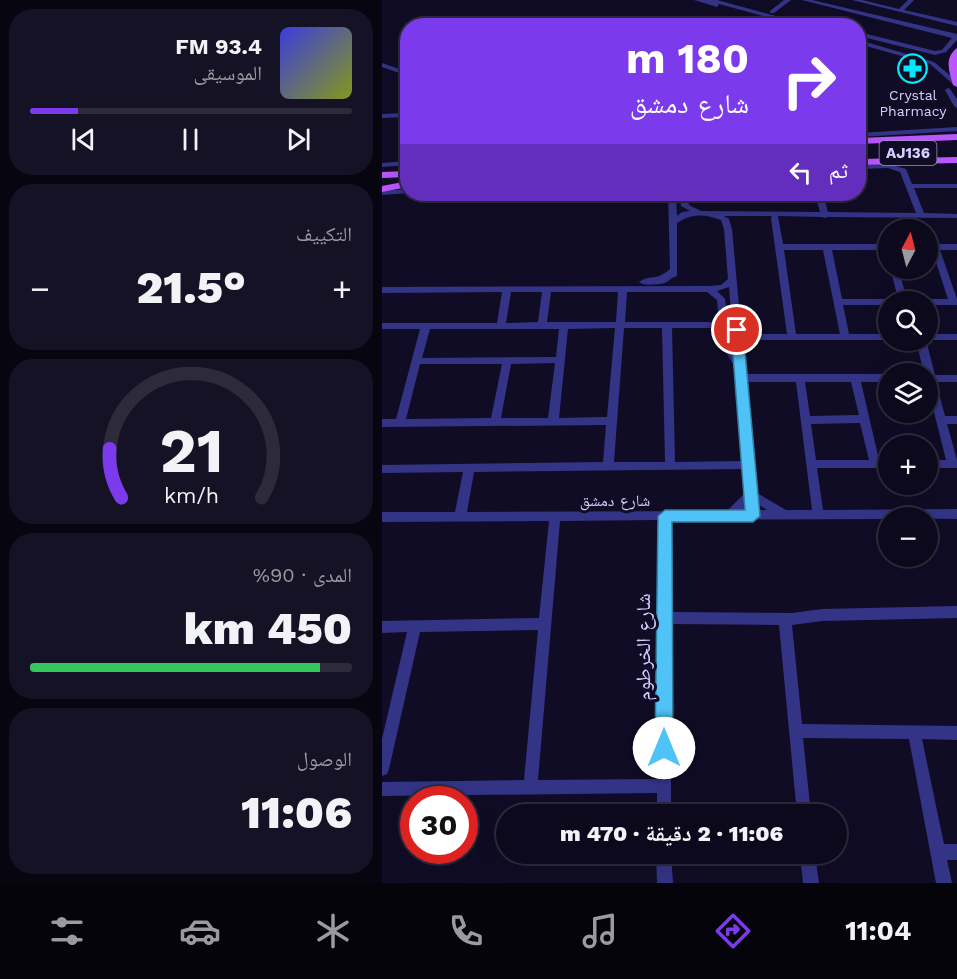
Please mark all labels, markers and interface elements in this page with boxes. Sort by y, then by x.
text: 93.4 FM [175,34,262,59]
text: 180 m [626,34,749,83]
icon: right [770,42,848,120]
pharmacy icon: Crystal Pharmacy [897,52,929,84]
text: الموسيقى [194,61,262,85]
place label: Crystal Pharmacy [880,87,947,119]
text: شارع دمشق [630,88,749,120]
icon: previous [67,123,100,156]
icon: pause [174,123,207,156]
icon: next [282,123,315,156]
road number: AJ136 [880,141,936,165]
icon: left [784,156,817,189]
text: ثم [829,158,848,183]
north arrow [878,219,938,279]
map controls [878,219,938,567]
text: التكييف [296,222,352,246]
text: 21.5° [136,261,246,314]
text: − [30,269,50,308]
text: + [332,269,352,308]
button: search [878,291,938,351]
pin [711,304,762,355]
icon: arrive [720,313,753,346]
button: layers [878,363,938,423]
text: 21 [159,415,223,488]
button: + [878,435,938,495]
text: km/h [163,484,219,509]
street label: شارع دمشق [580,491,650,511]
button: − [878,507,938,567]
text: المدى · 90% [253,563,352,587]
street label: شارع الخرطوم [631,593,657,701]
text: 450 km [184,602,352,655]
position arrow [632,716,696,780]
text: الوصول [297,747,352,771]
text: 11:06 [241,786,352,839]
speed limit sign: 30 [400,786,478,864]
text: 11:06 · 2 دقيقة · 470 m [560,821,783,846]
icon: filters [46,910,88,952]
icon: car [179,910,221,952]
icon: climate [312,910,354,952]
icon: phone [445,910,487,952]
icon: music [579,910,621,952]
icon: directions [712,910,754,952]
text: 11:04 [845,915,911,947]

